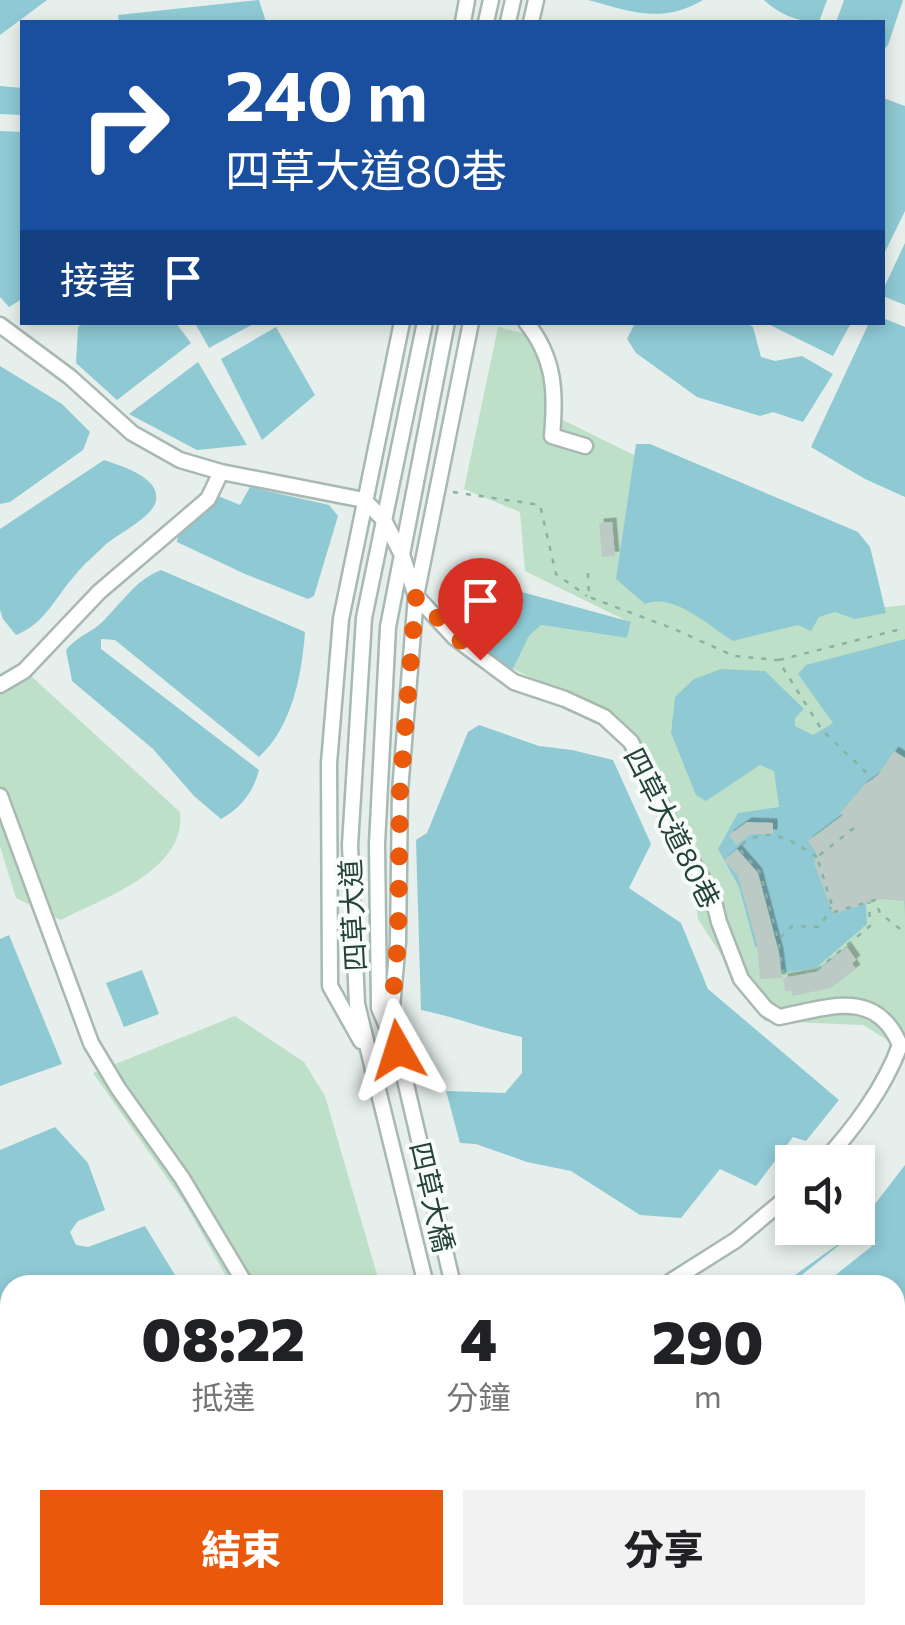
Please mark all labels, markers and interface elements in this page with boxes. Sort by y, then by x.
text: 240 m [225,50,428,135]
icon: right [60,60,190,190]
text: 四草大道80巷 [225,141,507,196]
icon: arrive [156,250,211,305]
text: 接著 [60,255,136,302]
pin [438,558,523,661]
icon: arrive [453,573,508,628]
street label: 四草大道80巷 [618,742,728,913]
street label: 四草大道 [332,858,372,972]
position arrow [346,998,450,1102]
street label: 四草大橋 [404,1138,462,1255]
map controls [775,1145,875,1245]
button: sound [775,1145,875,1245]
text: 08:22 [141,1300,305,1373]
text: 4 [460,1300,497,1373]
text: 290 [652,1303,764,1376]
text: m [694,1375,722,1415]
text: 抵達 [191,1376,255,1416]
text: 分鐘 [447,1376,511,1416]
button: 結束 [40,1490,443,1605]
button: 分享 [463,1490,865,1605]

